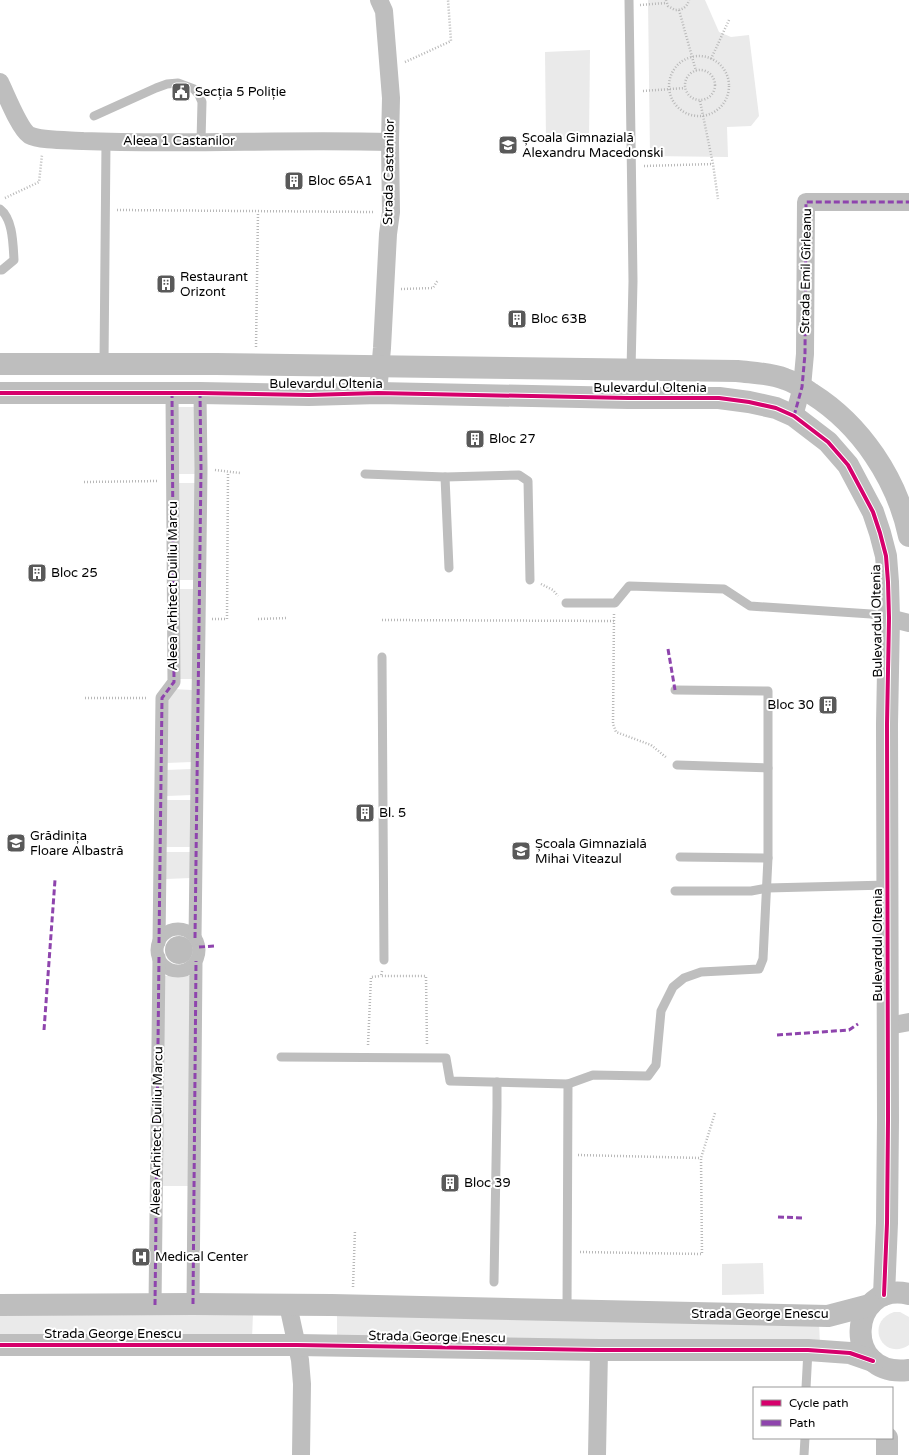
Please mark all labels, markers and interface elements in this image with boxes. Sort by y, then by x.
public building icon: Secția 5 Poliție [170,81,192,103]
place label: Secția 5 Poliție [195,84,286,100]
street label: Strada Castanilor [380,119,398,225]
place label: Școala Gimnazială Alexandru Macedonski [522,130,664,161]
street label: Aleea 1 Castanilor [123,133,235,149]
school or university icon: Școala Gimnazială Alexandru Macedonski [497,134,519,156]
building icon: Bloc 65A1 [283,170,305,192]
place label: Bloc 65A1 [308,173,373,189]
street label: Strada Emil Gîrleanu [797,208,815,334]
place label: Restaurant Orizont [180,269,248,300]
building icon: Restaurant Orizont [155,273,177,295]
building icon: Bloc 63B [506,308,528,330]
place label: Bloc 63B [531,311,587,327]
street label: Bulevardul Oltenia [269,376,383,392]
street label: Bulevardul Oltenia [593,380,707,396]
building icon: Bloc 27 [464,428,486,450]
place label: Bloc 27 [489,431,536,447]
street label: Aleea Arhitect Duiliu Marcu [165,501,181,671]
building icon: Bloc 25 [26,562,48,584]
street label: Bulevardul Oltenia [868,564,886,678]
place label: Bloc 25 [51,565,98,581]
building icon: Bloc 30 [817,694,839,716]
place label: Bloc 30 [767,697,814,713]
building icon: Bl. 5 [354,802,376,824]
place label: Bl. 5 [379,805,406,821]
place label: Grădinița Floare Albastră [30,828,124,859]
school or university icon: Grădinița Floare Albastră [5,832,27,854]
place label: Școala Gimnazială Mihai Viteazul [535,836,647,867]
school or university icon: Școala Gimnazială Mihai Viteazul [510,840,532,862]
street label: Bulevardul Oltenia [870,888,886,1002]
street label: Aleea Arhitect Duiliu Marcu [148,1046,166,1216]
building icon: Bloc 39 [439,1172,461,1194]
place label: Bloc 39 [464,1175,511,1191]
hospital icon: Medical Center [130,1246,152,1268]
place label: Medical Center [155,1249,248,1265]
street label: Strada George Enescu [691,1306,829,1322]
street label: Strada George Enescu [44,1326,182,1342]
street label: Strada George Enescu [368,1328,506,1346]
legend [753,1387,893,1439]
text: Cycle path [789,1396,848,1410]
text: Path [789,1416,815,1430]

